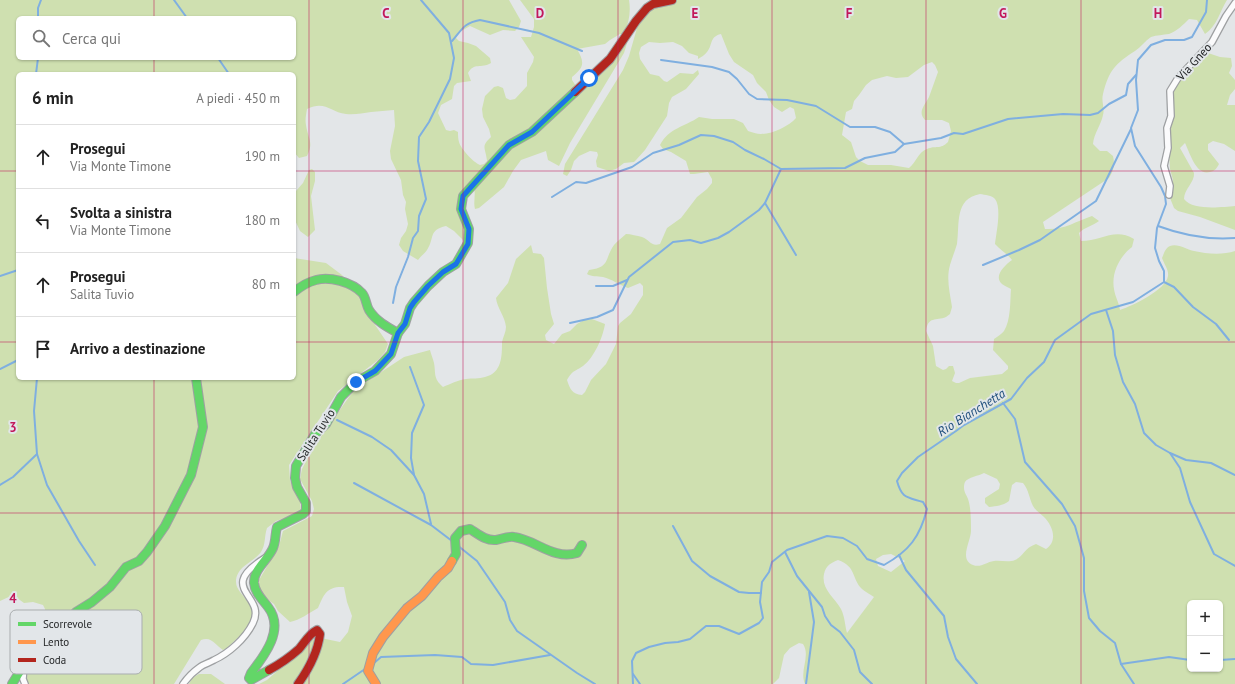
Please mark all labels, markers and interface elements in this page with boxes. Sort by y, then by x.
text: C [382,5,390,22]
text: D [536,5,544,22]
text: E [692,5,699,22]
text: F [846,5,853,22]
text: G [999,5,1007,22]
text: H [1154,5,1162,22]
search box [16,16,296,60]
icon: search [30,27,52,49]
text: Cerca qui [62,29,121,48]
street label: Via Gneo [1172,40,1214,84]
route start [580,69,598,87]
text: 6 min [32,87,73,109]
text: A piedi · 450 m [196,90,280,107]
text: Prosegui [70,139,126,158]
icon: ahead [32,146,54,168]
text: 190 m [245,148,280,165]
text: Via Monte Timone [70,158,171,175]
text: Svolta a sinistra [70,203,172,222]
icon: left [32,210,54,232]
text: 180 m [245,212,280,229]
text: Via Monte Timone [70,222,171,239]
text: Prosegui [70,267,126,286]
icon: ahead [32,274,54,296]
text: 80 m [252,276,280,293]
text: Salita Tuvio [70,286,134,303]
icon: arrive [32,338,54,360]
text: Arrivo a destinazione [70,339,205,358]
route end [347,373,365,391]
water label: Rio Bianchetta [934,384,1009,440]
street label: Salita Tuvio [293,406,338,464]
text: 3 [9,419,17,436]
text: 4 [9,590,17,607]
map controls [1187,600,1223,672]
button: + [1187,600,1223,636]
legend [10,610,142,674]
text: Scorrevole [43,617,93,631]
text: Lento [43,635,69,649]
button: − [1187,636,1223,672]
text: Coda [43,653,66,667]

